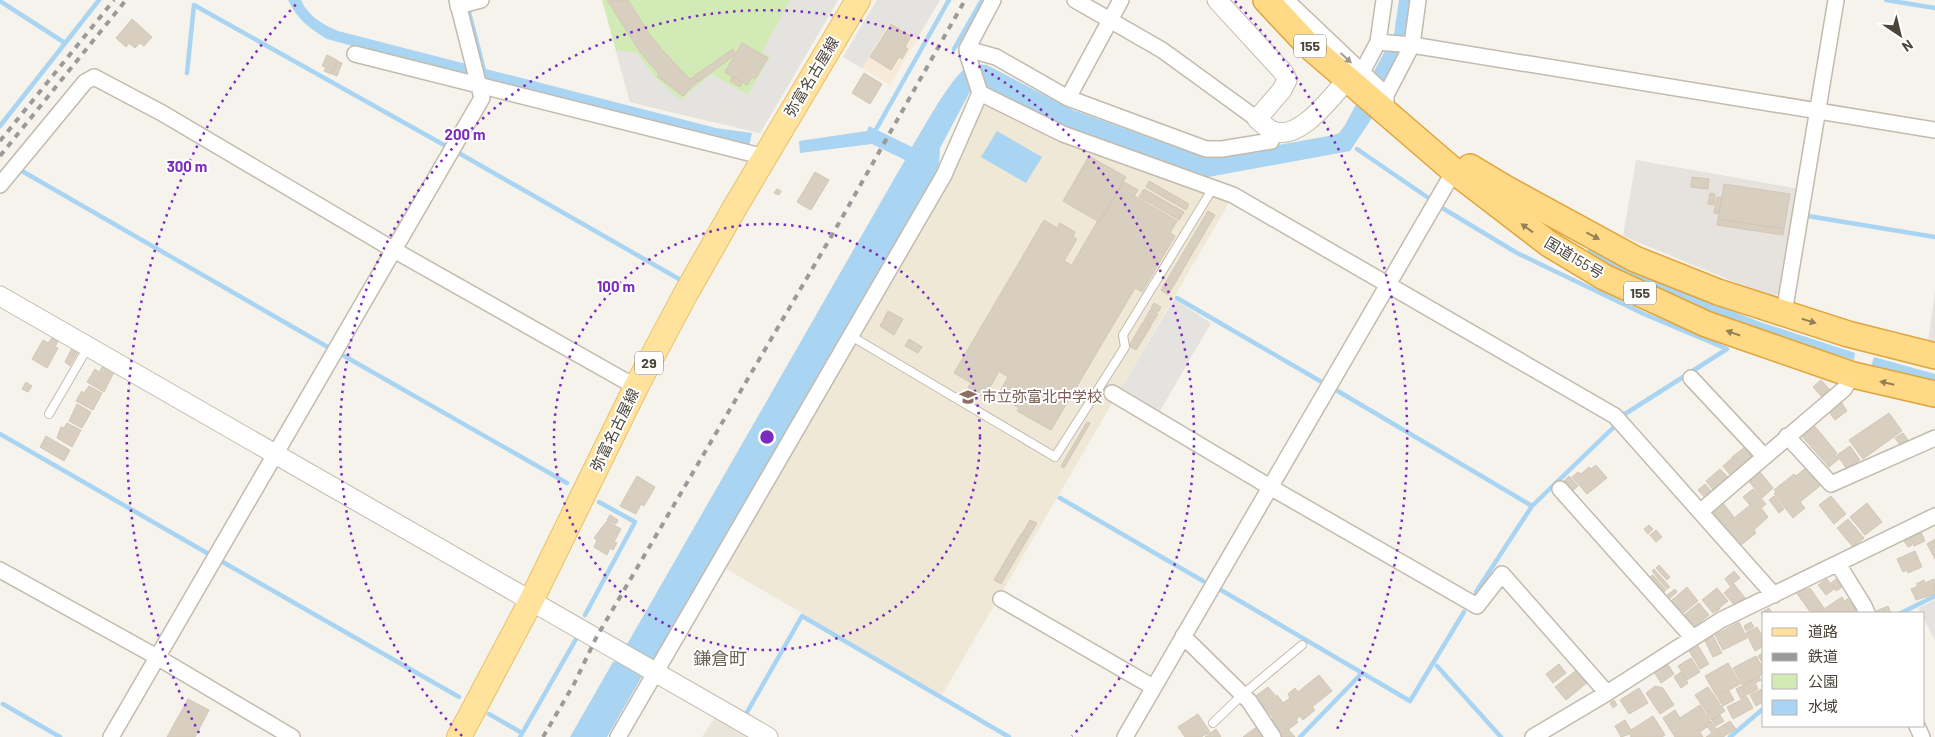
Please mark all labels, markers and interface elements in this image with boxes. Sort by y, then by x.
north arrow [1875,10,1925,60]
street label: 弥富名古屋線 [780,33,842,120]
road number: 155 [1294,34,1326,58]
text: N [1899,36,1916,56]
one-way arrow [1340,52,1352,64]
text: 200 m [444,125,486,143]
text: 300 m [167,157,207,175]
one-way arrow [1521,222,1534,233]
one-way arrow [1586,232,1600,240]
street label: 国道155号 [1542,233,1607,282]
text: 100 m [597,277,635,295]
road number: 155 [1624,282,1656,304]
one-way arrow [1802,318,1817,326]
one-way arrow [1725,329,1740,337]
road number: 29 [635,352,663,374]
one-way arrow [1880,379,1895,387]
street label: 弥富名古屋線 [586,385,642,474]
school or university icon: 市立弥富北中学校 [958,387,978,407]
place label: 市立弥富北中学校 [982,387,1102,405]
centre of rings [758,428,776,446]
legend [1762,612,1925,727]
text: 道路 [1808,622,1838,640]
district label: 鎌倉町 [693,647,747,669]
text: 鉄道 [1808,647,1838,665]
text: 公園 [1808,672,1838,690]
text: 水域 [1808,697,1838,715]

